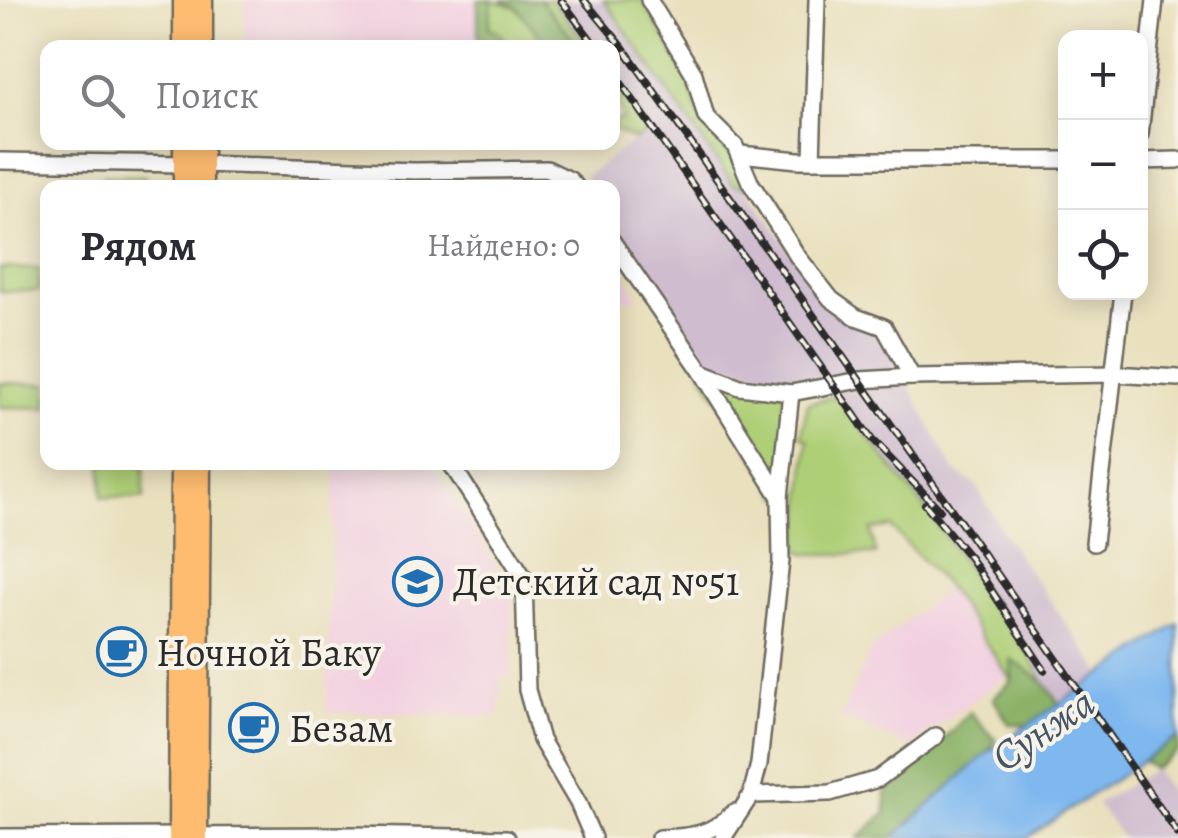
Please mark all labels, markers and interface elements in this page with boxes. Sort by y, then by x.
map controls [1058,30,1148,300]
button: + [1058,30,1148,120]
search box [40,40,620,150]
icon: search [75,68,130,123]
text: Поиск [155,69,259,121]
button: − [1058,120,1148,210]
button: locate [1058,210,1148,300]
text: Рядом [80,217,197,274]
text: Найдено: 0 [427,223,580,267]
place label: Детский сад №51 [453,554,739,609]
school or university icon: Детский сад №51 [392,555,444,607]
place label: Ночной Баку [156,625,382,680]
cafe icon: Ночной Баку [95,626,147,678]
water label: Сунжа [980,674,1106,784]
place label: Безам [289,701,393,756]
cafe icon: Безам [228,702,280,754]

